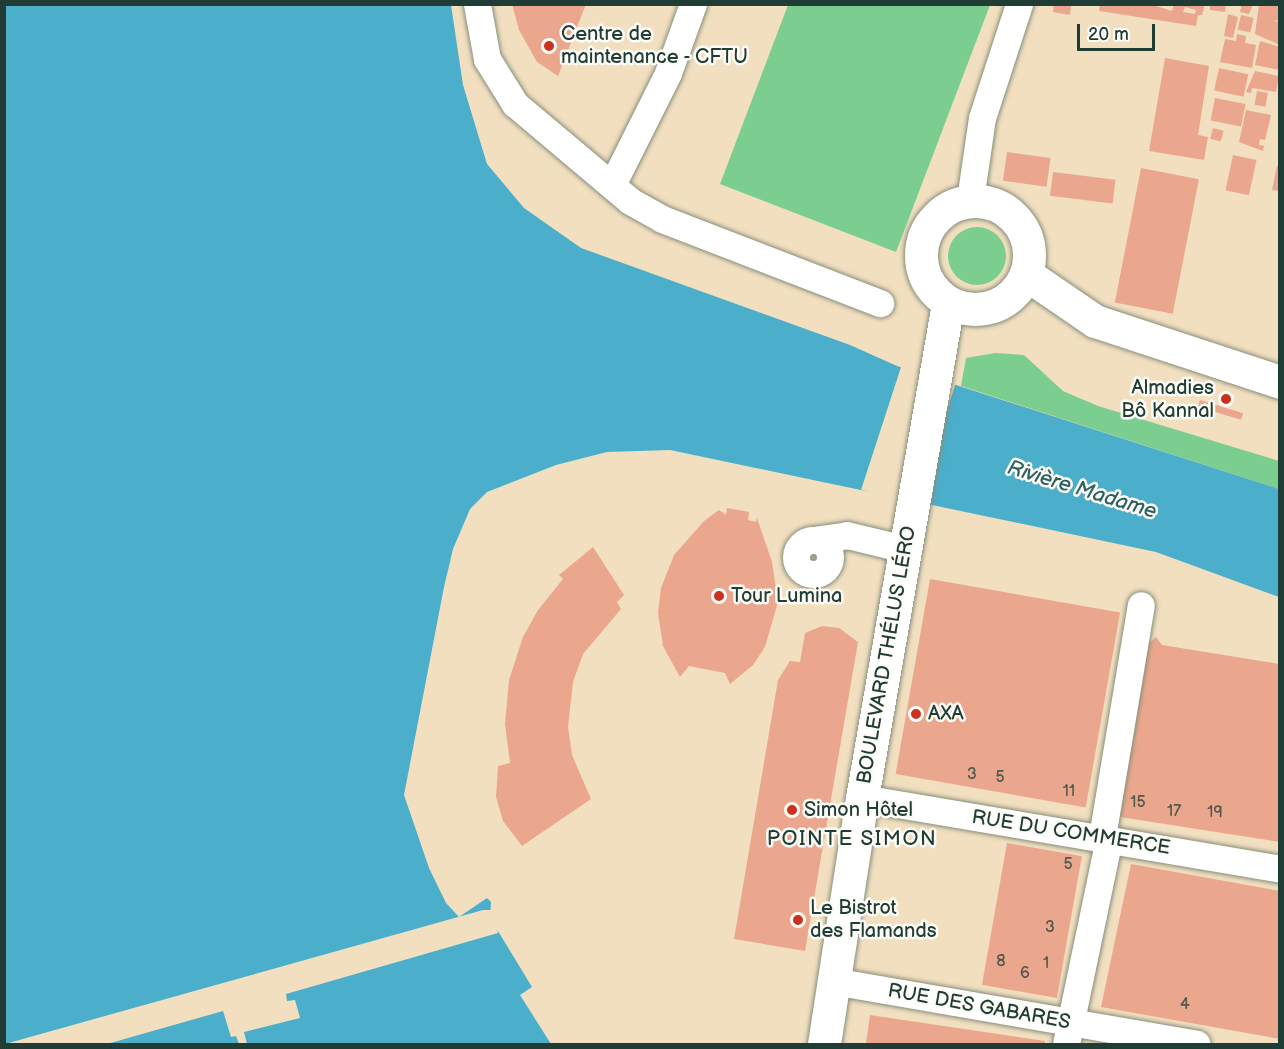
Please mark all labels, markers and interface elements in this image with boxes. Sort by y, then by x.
scale bar [1080,12,1158,50]
place label: Centre de maintenance - CFTU [561,22,750,69]
text: 20 m [1088,24,1129,45]
marker: Centre de maintenance - CFTU [542,39,556,53]
place label: Almadies Bô Kannal [1121,376,1214,423]
marker: Almadies Bô Kannal [1219,392,1233,406]
water label: Rivière Madame [1004,455,1160,525]
street label: BOULEVARD THÉLUS LÉRO [852,524,922,786]
place label: Tour Lumina [731,584,842,608]
marker: Tour Lumina [712,589,726,603]
place label: AXA [928,702,964,726]
marker: AXA [909,707,923,721]
house number: 3 [967,765,977,785]
house number: 5 [995,768,1005,788]
house number: 11 [1063,782,1075,802]
house number: 15 [1130,793,1146,813]
place label: Simon Hôtel [804,798,913,822]
house number: 17 [1167,802,1181,822]
marker: Simon Hôtel [785,803,799,817]
house number: 19 [1207,803,1223,823]
street label: RUE DU COMMERCE [970,805,1172,861]
district label: POINTE SIMON [767,826,937,852]
house number: 5 [1063,855,1073,875]
place label: Le Bistrot des Flamands [810,897,937,944]
marker: Le Bistrot des Flamands [791,913,805,927]
house number: 3 [1045,918,1055,938]
house number: 8 [996,952,1006,972]
house number: 1 [1043,954,1049,974]
house number: 6 [1020,964,1030,984]
street label: RUE DES GABARES [886,979,1072,1035]
house number: 4 [1180,995,1190,1015]

